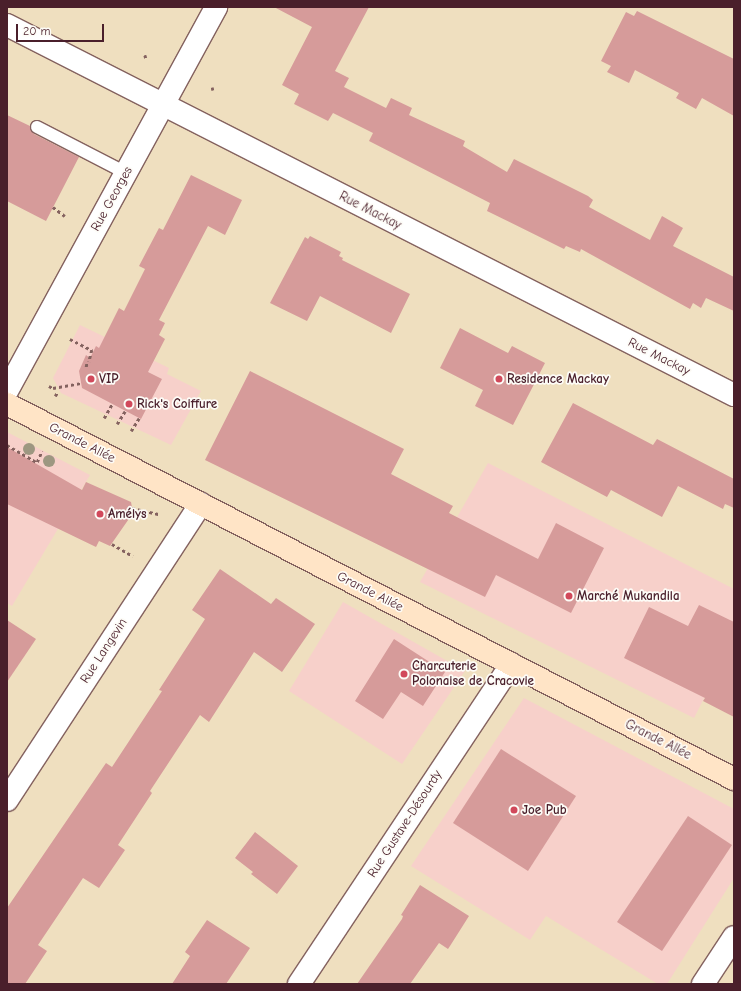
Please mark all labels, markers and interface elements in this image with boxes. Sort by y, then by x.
scale bar [18,16,106,42]
text: 20 m [23,24,51,38]
street label: Rue Georges [88,164,136,234]
street label: Rue Mackay [336,189,404,233]
street label: Rue Mackay [625,335,693,379]
place label: VIP [99,371,118,387]
place label: Residence Mackay [507,371,609,387]
marker: VIP [86,374,96,384]
marker: Residence Mackay [494,374,504,384]
place label: Rick's Coiffure [137,396,217,412]
marker: Rick's Coiffure [124,399,134,409]
street label: Grande Allée [46,420,118,466]
place label: Amélys [108,506,146,522]
marker: Amélys [95,509,105,519]
street label: Grande Allée [334,569,406,615]
place label: Marché Mukandila [577,588,680,604]
marker: Marché Mukandila [564,591,574,601]
street label: Rue Langevin [77,616,131,686]
place label: Charcuterie Polonaise de Cracovie [412,659,534,690]
marker: Charcuterie Polonaise de Cracovie [399,669,409,679]
street label: Grande Allée [622,717,694,763]
street label: Rue Gustave-Désourdy [365,767,445,881]
place label: Joe Pub [522,802,567,818]
marker: Joe Pub [509,805,519,815]

